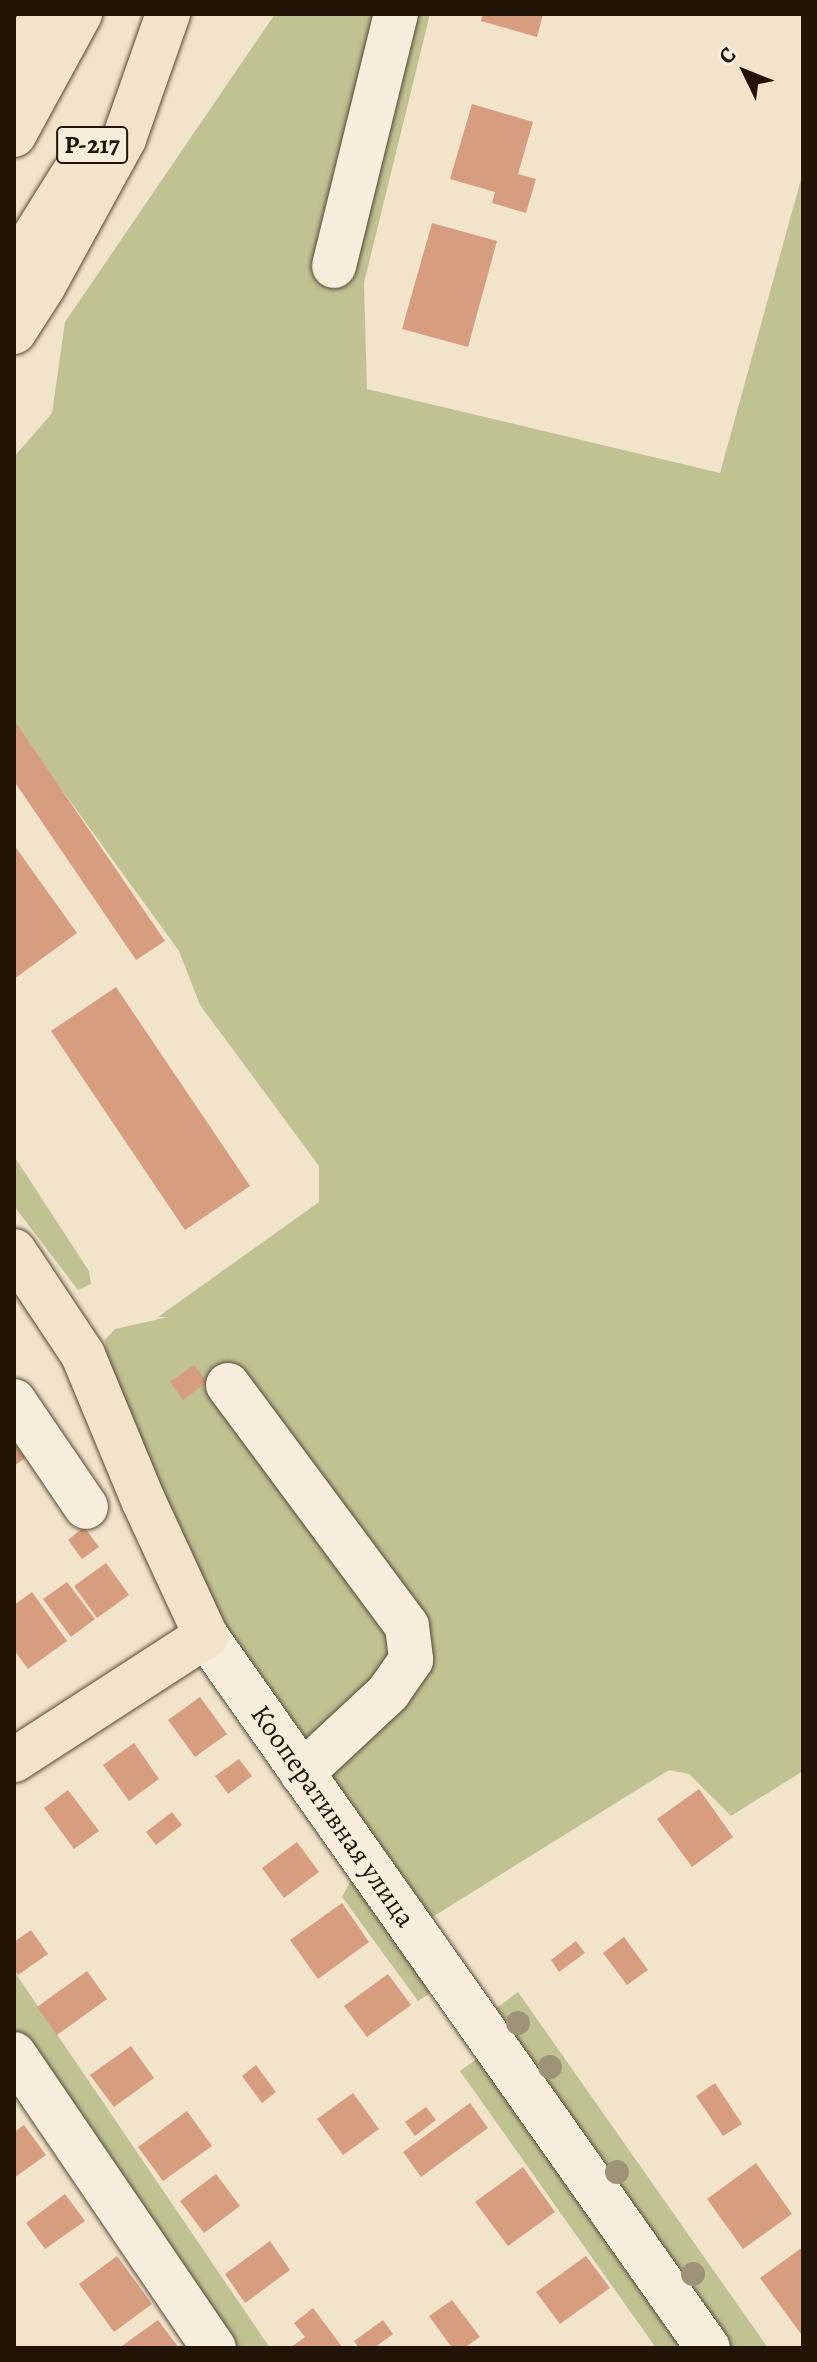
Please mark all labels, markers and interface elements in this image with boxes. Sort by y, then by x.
north arrow [705,32,785,112]
text: С [712,40,743,71]
road number: Р-217 [56,123,128,167]
street label: Кооперативная улица [244,1698,422,1934]

